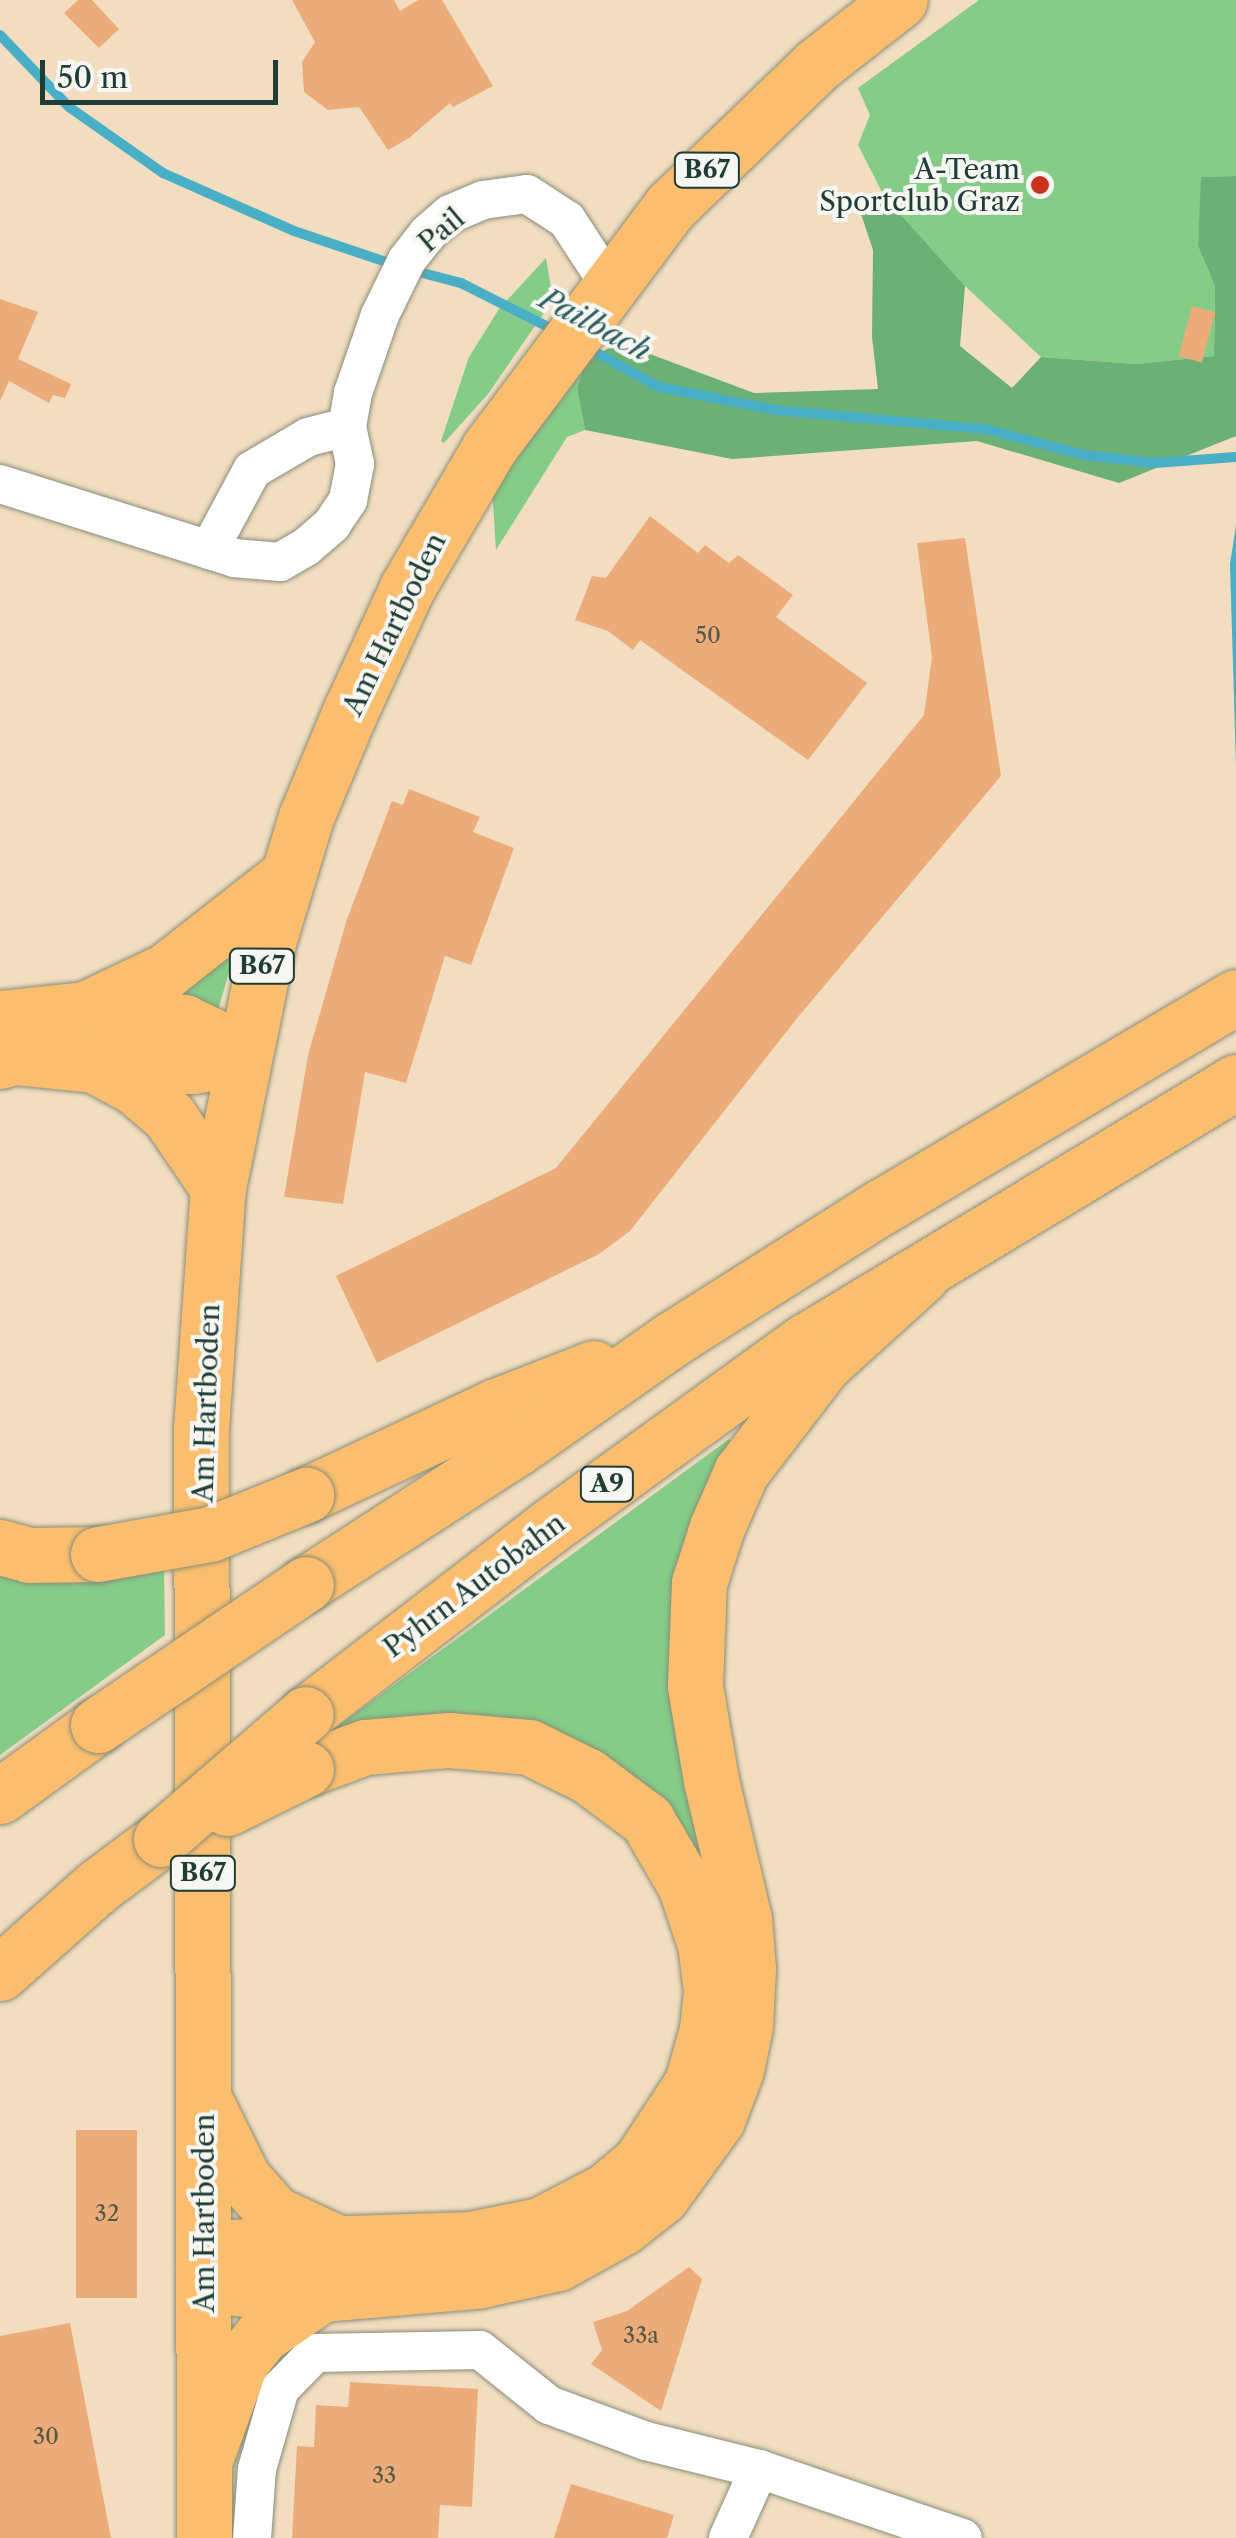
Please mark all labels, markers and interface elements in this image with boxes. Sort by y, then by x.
scale bar [45,40,282,102]
text: 50 m [57,59,128,96]
road number: B67 [672,150,742,190]
place label: A-Team Sportclub Graz [819,152,1020,218]
marker: A-Team Sportclub Graz [1029,174,1051,196]
street label: Pail [411,201,471,259]
water label: Pailbach [533,281,657,369]
street label: Am Hartboden [335,527,453,721]
house number: 50 [695,623,721,649]
road number: B67 [227,946,297,986]
street label: Am Hartboden [186,1303,226,1503]
road number: A9 [580,1464,634,1504]
street label: Pyhrn Autobahn [376,1506,572,1664]
road number: B67 [168,1853,238,1893]
street label: Am Hartboden [187,2114,221,2312]
house number: 32 [95,2201,119,2227]
house number: 33a [623,2323,659,2349]
house number: 30 [33,2424,59,2450]
house number: 33 [372,2463,396,2489]

